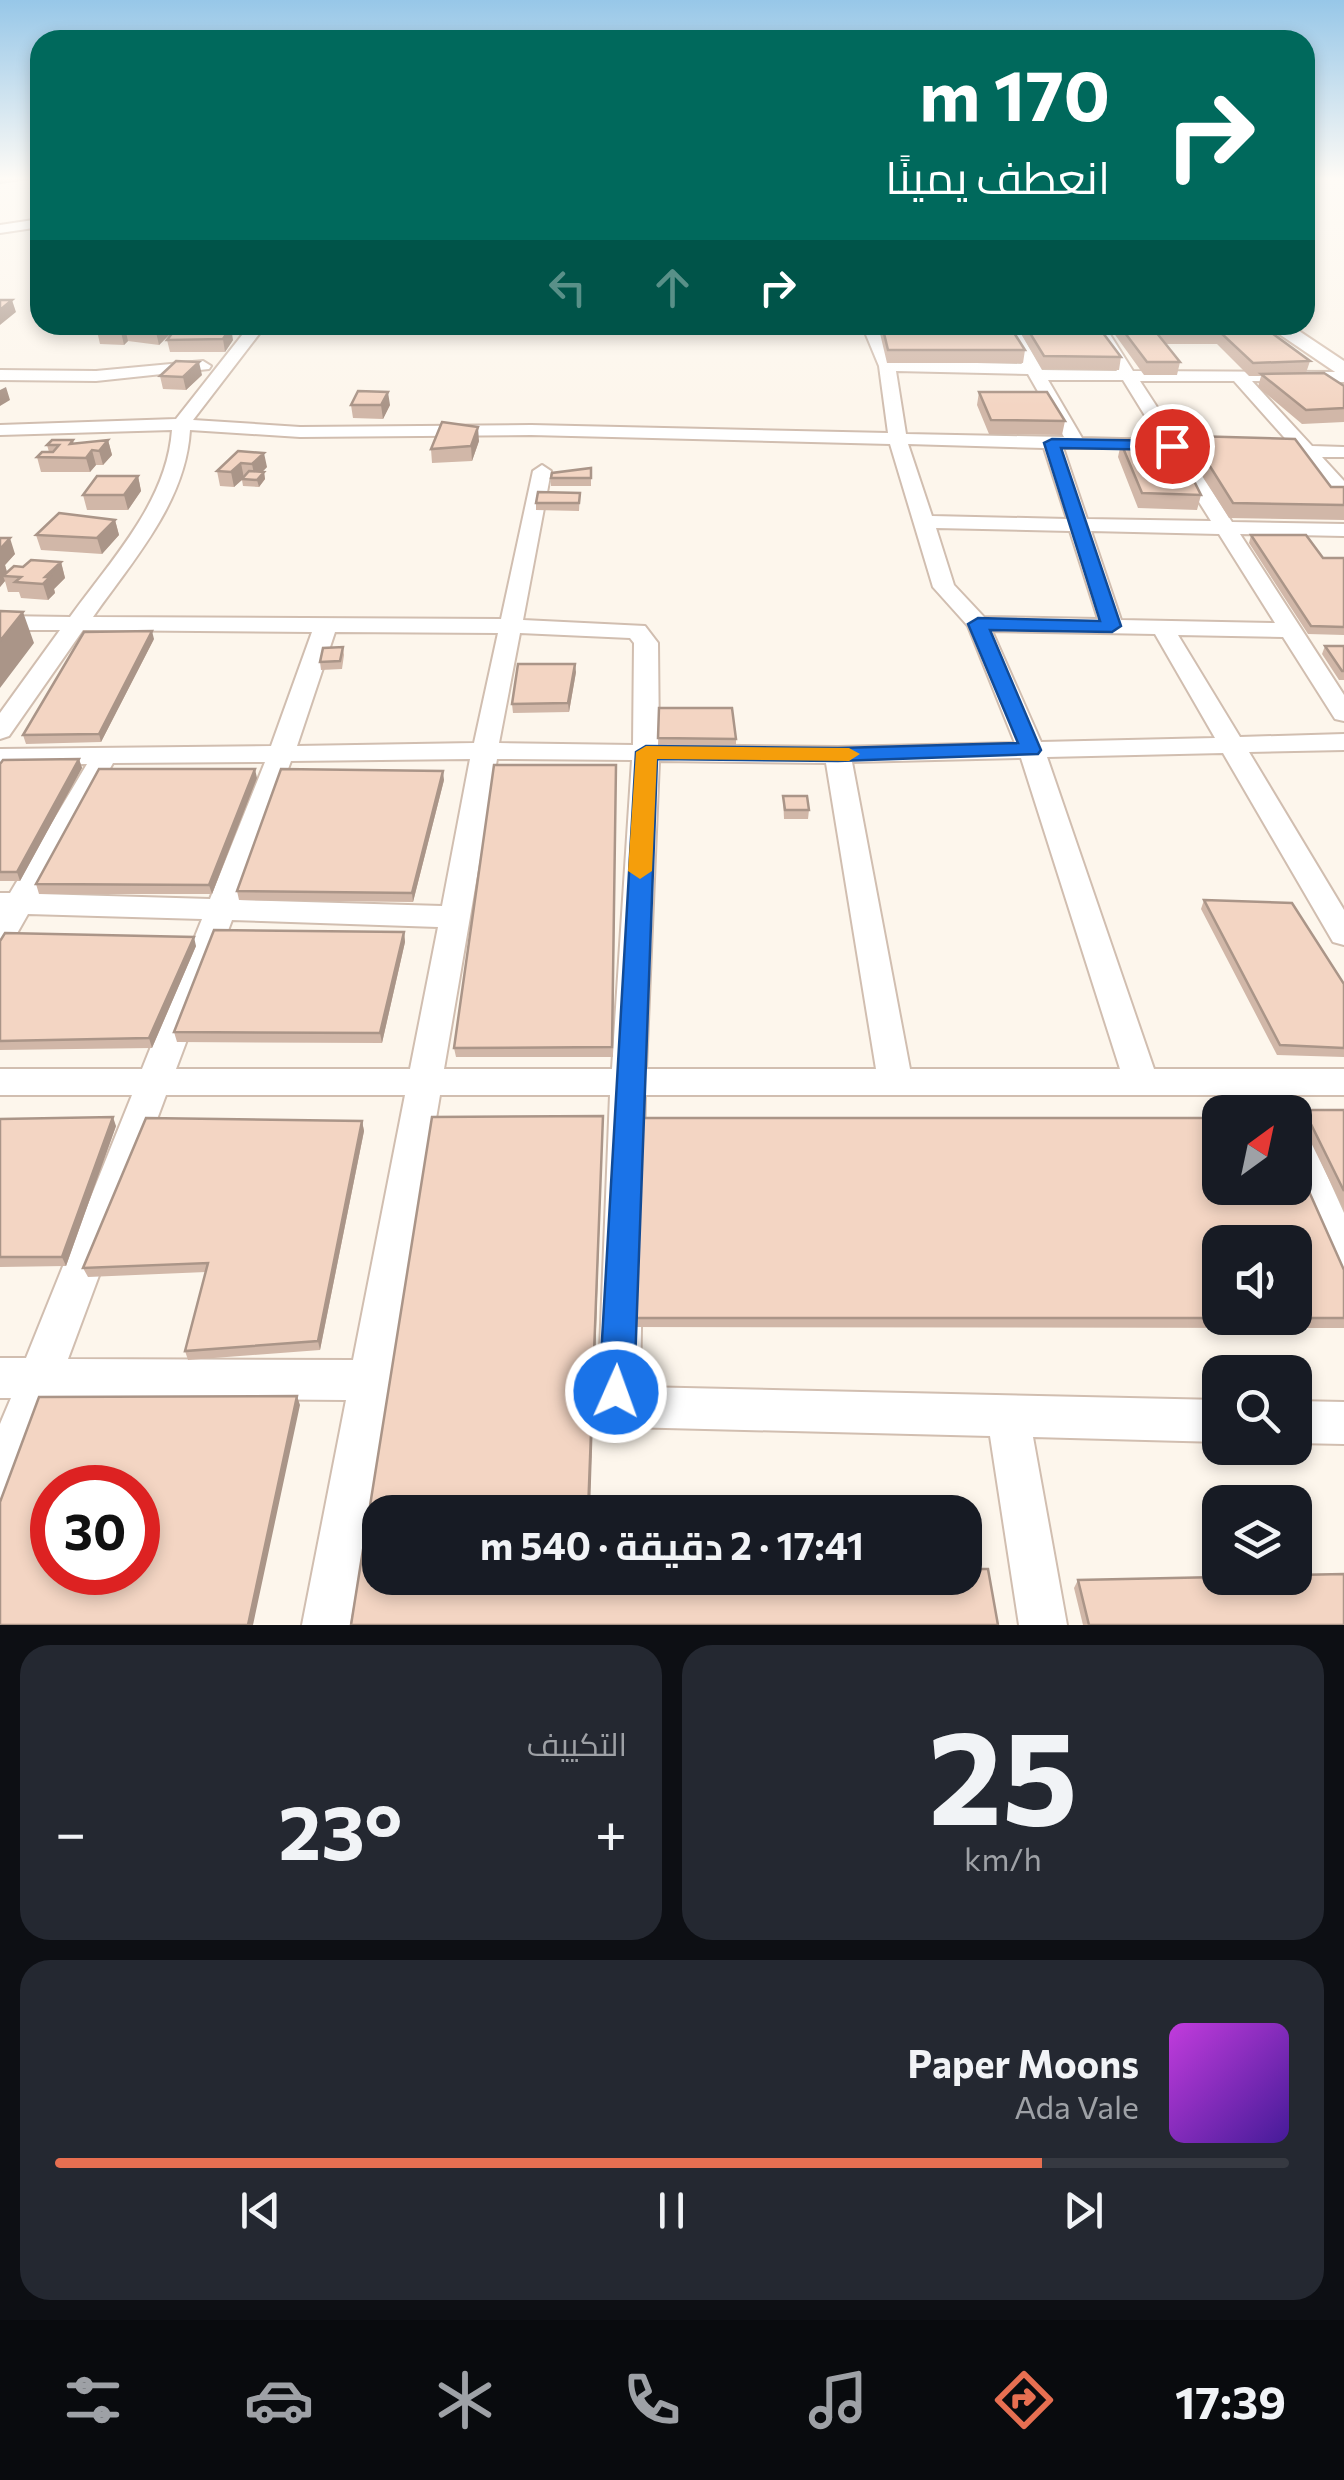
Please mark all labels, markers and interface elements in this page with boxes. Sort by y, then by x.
text: 170 m [919,50,1110,135]
icon: right [1145,70,1275,200]
text: انعطف يمينًا [885,148,1110,203]
icon: left [540,260,595,315]
icon: ahead [645,260,700,315]
icon: right [750,260,805,315]
pin [1130,404,1215,489]
icon: arrive [1145,419,1200,474]
north arrow [1202,1095,1312,1205]
map controls [1202,1095,1312,1595]
button: sound [1202,1225,1312,1335]
position arrow [564,1340,668,1444]
button: search [1202,1355,1312,1465]
speed limit sign: 30 [30,1465,160,1595]
button: layers [1202,1485,1312,1595]
text: 17:41 · 2 دقيقة · 540 m [480,1521,864,1568]
text: 25 [928,1693,1078,1852]
text: التكييف [527,1723,627,1763]
text: 23° [279,1784,402,1875]
text: − [55,1797,86,1864]
text: + [595,1797,627,1864]
text: km/h [964,1838,1042,1878]
text: Paper Moons [907,2039,1139,2086]
text: Ada Vale [1014,2086,1139,2126]
icon: previous [233,2183,288,2238]
icon: pause [644,2183,699,2238]
icon: next [1056,2183,1111,2238]
icon: filters [58,2365,128,2435]
icon: car [244,2365,314,2435]
icon: climate [430,2365,500,2435]
icon: phone [617,2365,687,2435]
icon: music [803,2365,873,2435]
icon: directions [989,2365,1059,2435]
text: 17:39 [1175,2373,1286,2428]

